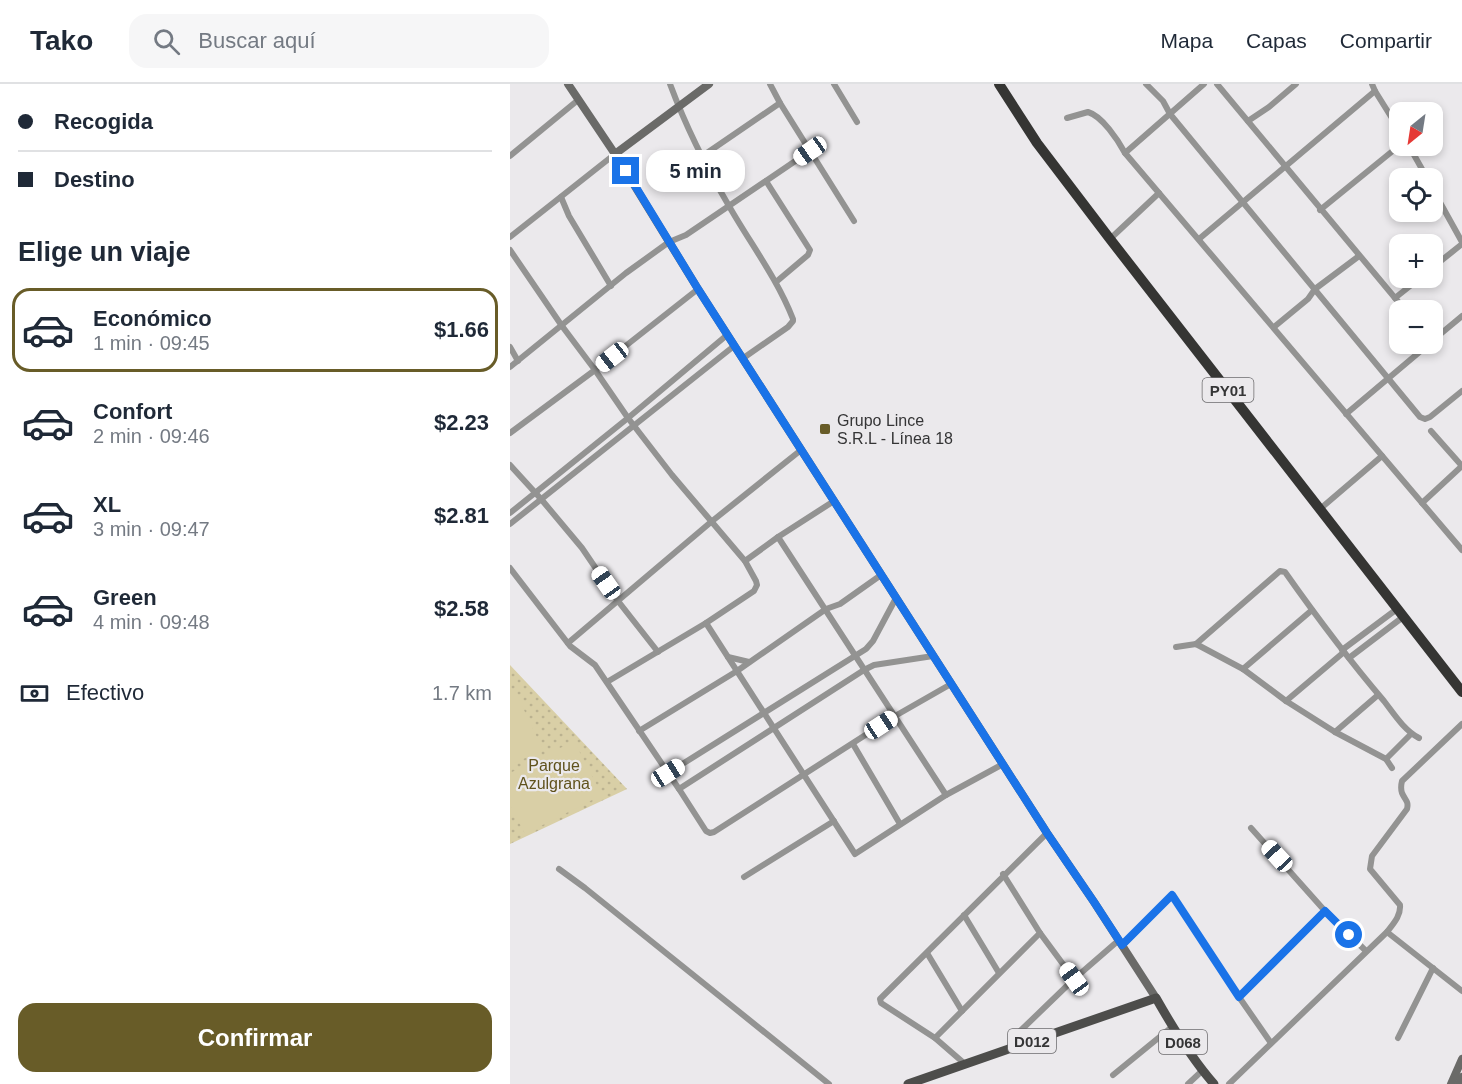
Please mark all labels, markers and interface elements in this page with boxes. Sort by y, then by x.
search box [129,14,549,68]
text: Tako [30,25,93,56]
icon: search [150,25,183,58]
text: Buscar aquí [198,28,316,53]
text: Mapa [1161,29,1213,52]
text: Capas [1246,29,1307,52]
text: Compartir [1340,29,1432,52]
north arrow [1389,102,1443,156]
map controls [1389,102,1443,354]
text: Recogida [54,109,153,134]
car [790,133,830,169]
callout: 5 min [647,150,746,192]
route end [612,157,639,184]
text: 5 min [669,160,722,182]
text: Destino [54,167,135,192]
button: locate [1389,168,1443,222]
button: + [1389,234,1443,288]
text: Elige un viaje [18,237,191,267]
button: − [1389,300,1443,354]
icon: car [21,303,75,357]
text: Económico [93,306,212,331]
text: $1.66 [434,317,489,342]
text: 1 min · 09:45 [93,332,210,354]
car [592,339,632,375]
road number: PY01 [1202,378,1254,402]
icon: car [21,396,75,450]
text: Confort [93,399,172,424]
text: $2.23 [434,410,489,435]
place label: Grupo Lince S.R.L - Línea 18 [837,412,953,447]
marker: Grupo Lince S.R.L - Línea 18 [818,422,832,436]
text: 2 min · 09:46 [93,425,210,447]
icon: car [21,489,75,543]
text: XL [93,492,121,517]
text: $2.81 [434,503,489,528]
text: 3 min · 09:47 [93,518,210,540]
car [588,563,624,603]
icon: car [21,582,75,636]
text: Green [93,585,157,610]
text: $2.58 [434,596,489,621]
text: 4 min · 09:48 [93,611,210,633]
icon: cash [18,677,51,710]
text: Efectivo [66,680,144,705]
text: 1.7 km [432,682,492,704]
car [861,708,901,742]
car [648,756,688,790]
park label: Parque Azulgrana [518,757,590,792]
car [1258,837,1296,875]
route start [1335,921,1362,948]
car [1056,959,1092,999]
button: Confirmar [18,1003,492,1072]
road number: D012 [1008,1029,1056,1053]
road number: D068 [1159,1030,1207,1054]

